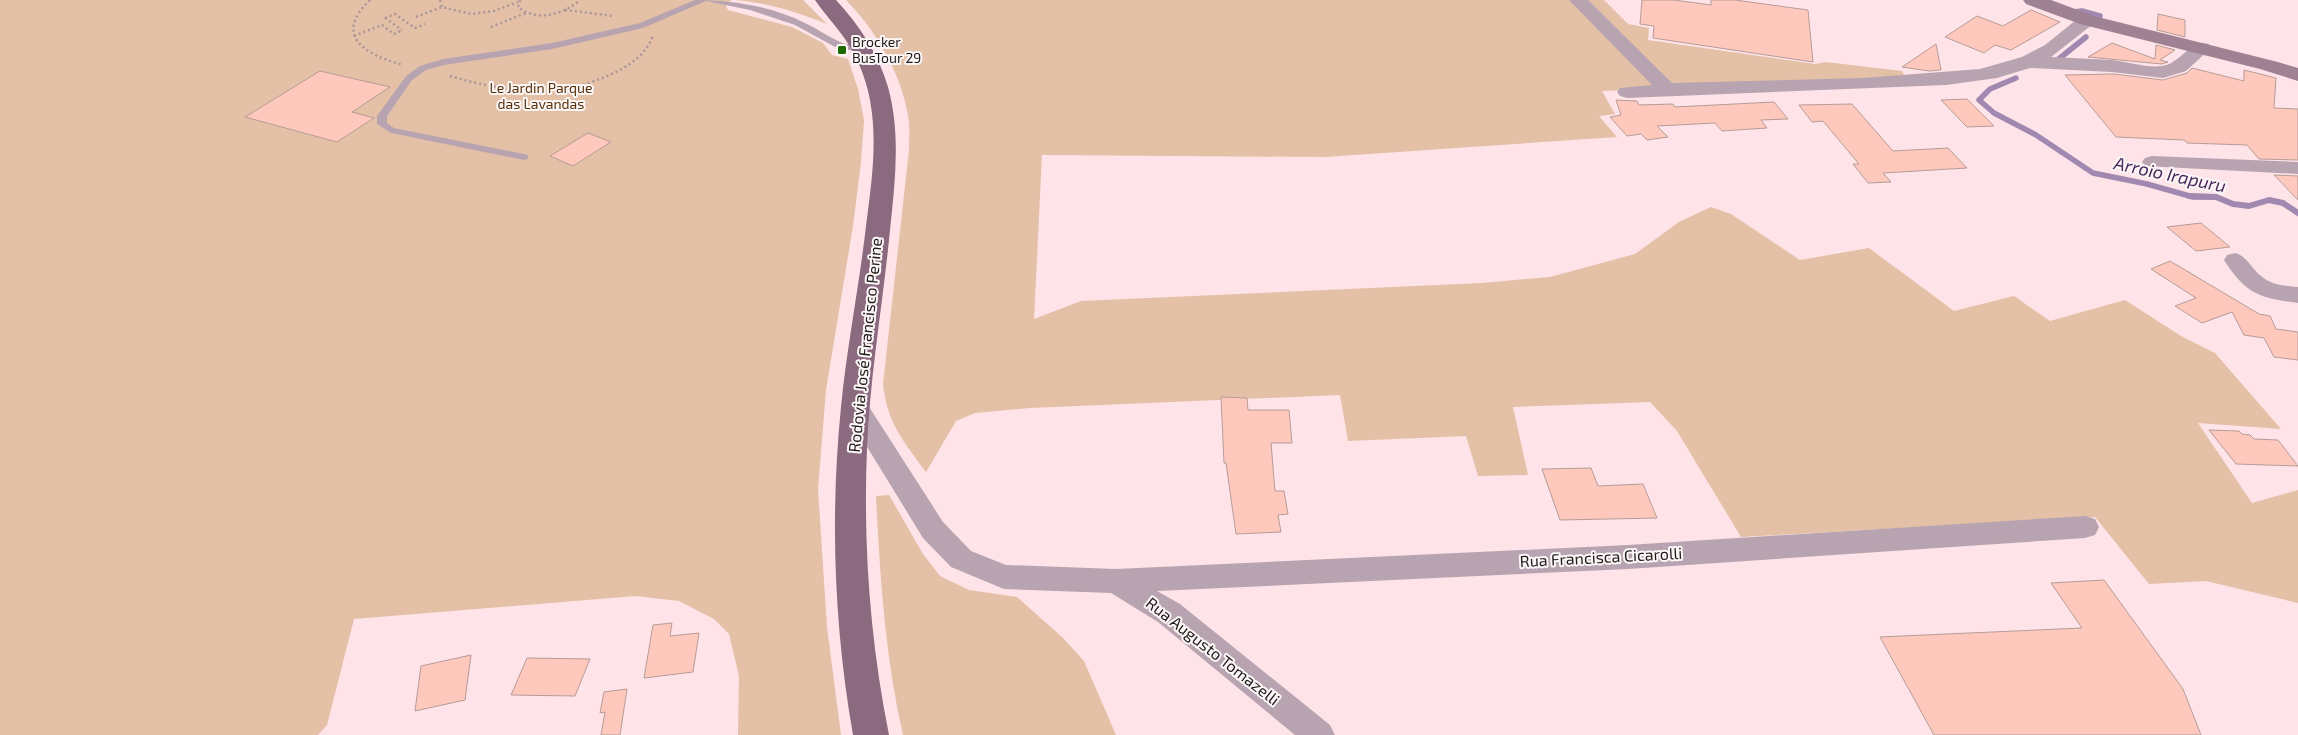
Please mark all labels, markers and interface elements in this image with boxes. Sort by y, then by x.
place label: Brocker BusTour 29 [852,33,921,66]
marker: Brocker BusTour 29 [836,44,848,56]
park label: Le Jardin Parque das Lavandas [489,79,593,112]
water label: Arroio Irapuru [2111,151,2228,197]
street label: Rodovia José Francisco Perine [844,237,885,453]
street label: Rua Francisca Cicarolli [1519,543,1683,570]
street label: Rua Augusto Tomazelli [1143,593,1284,709]

